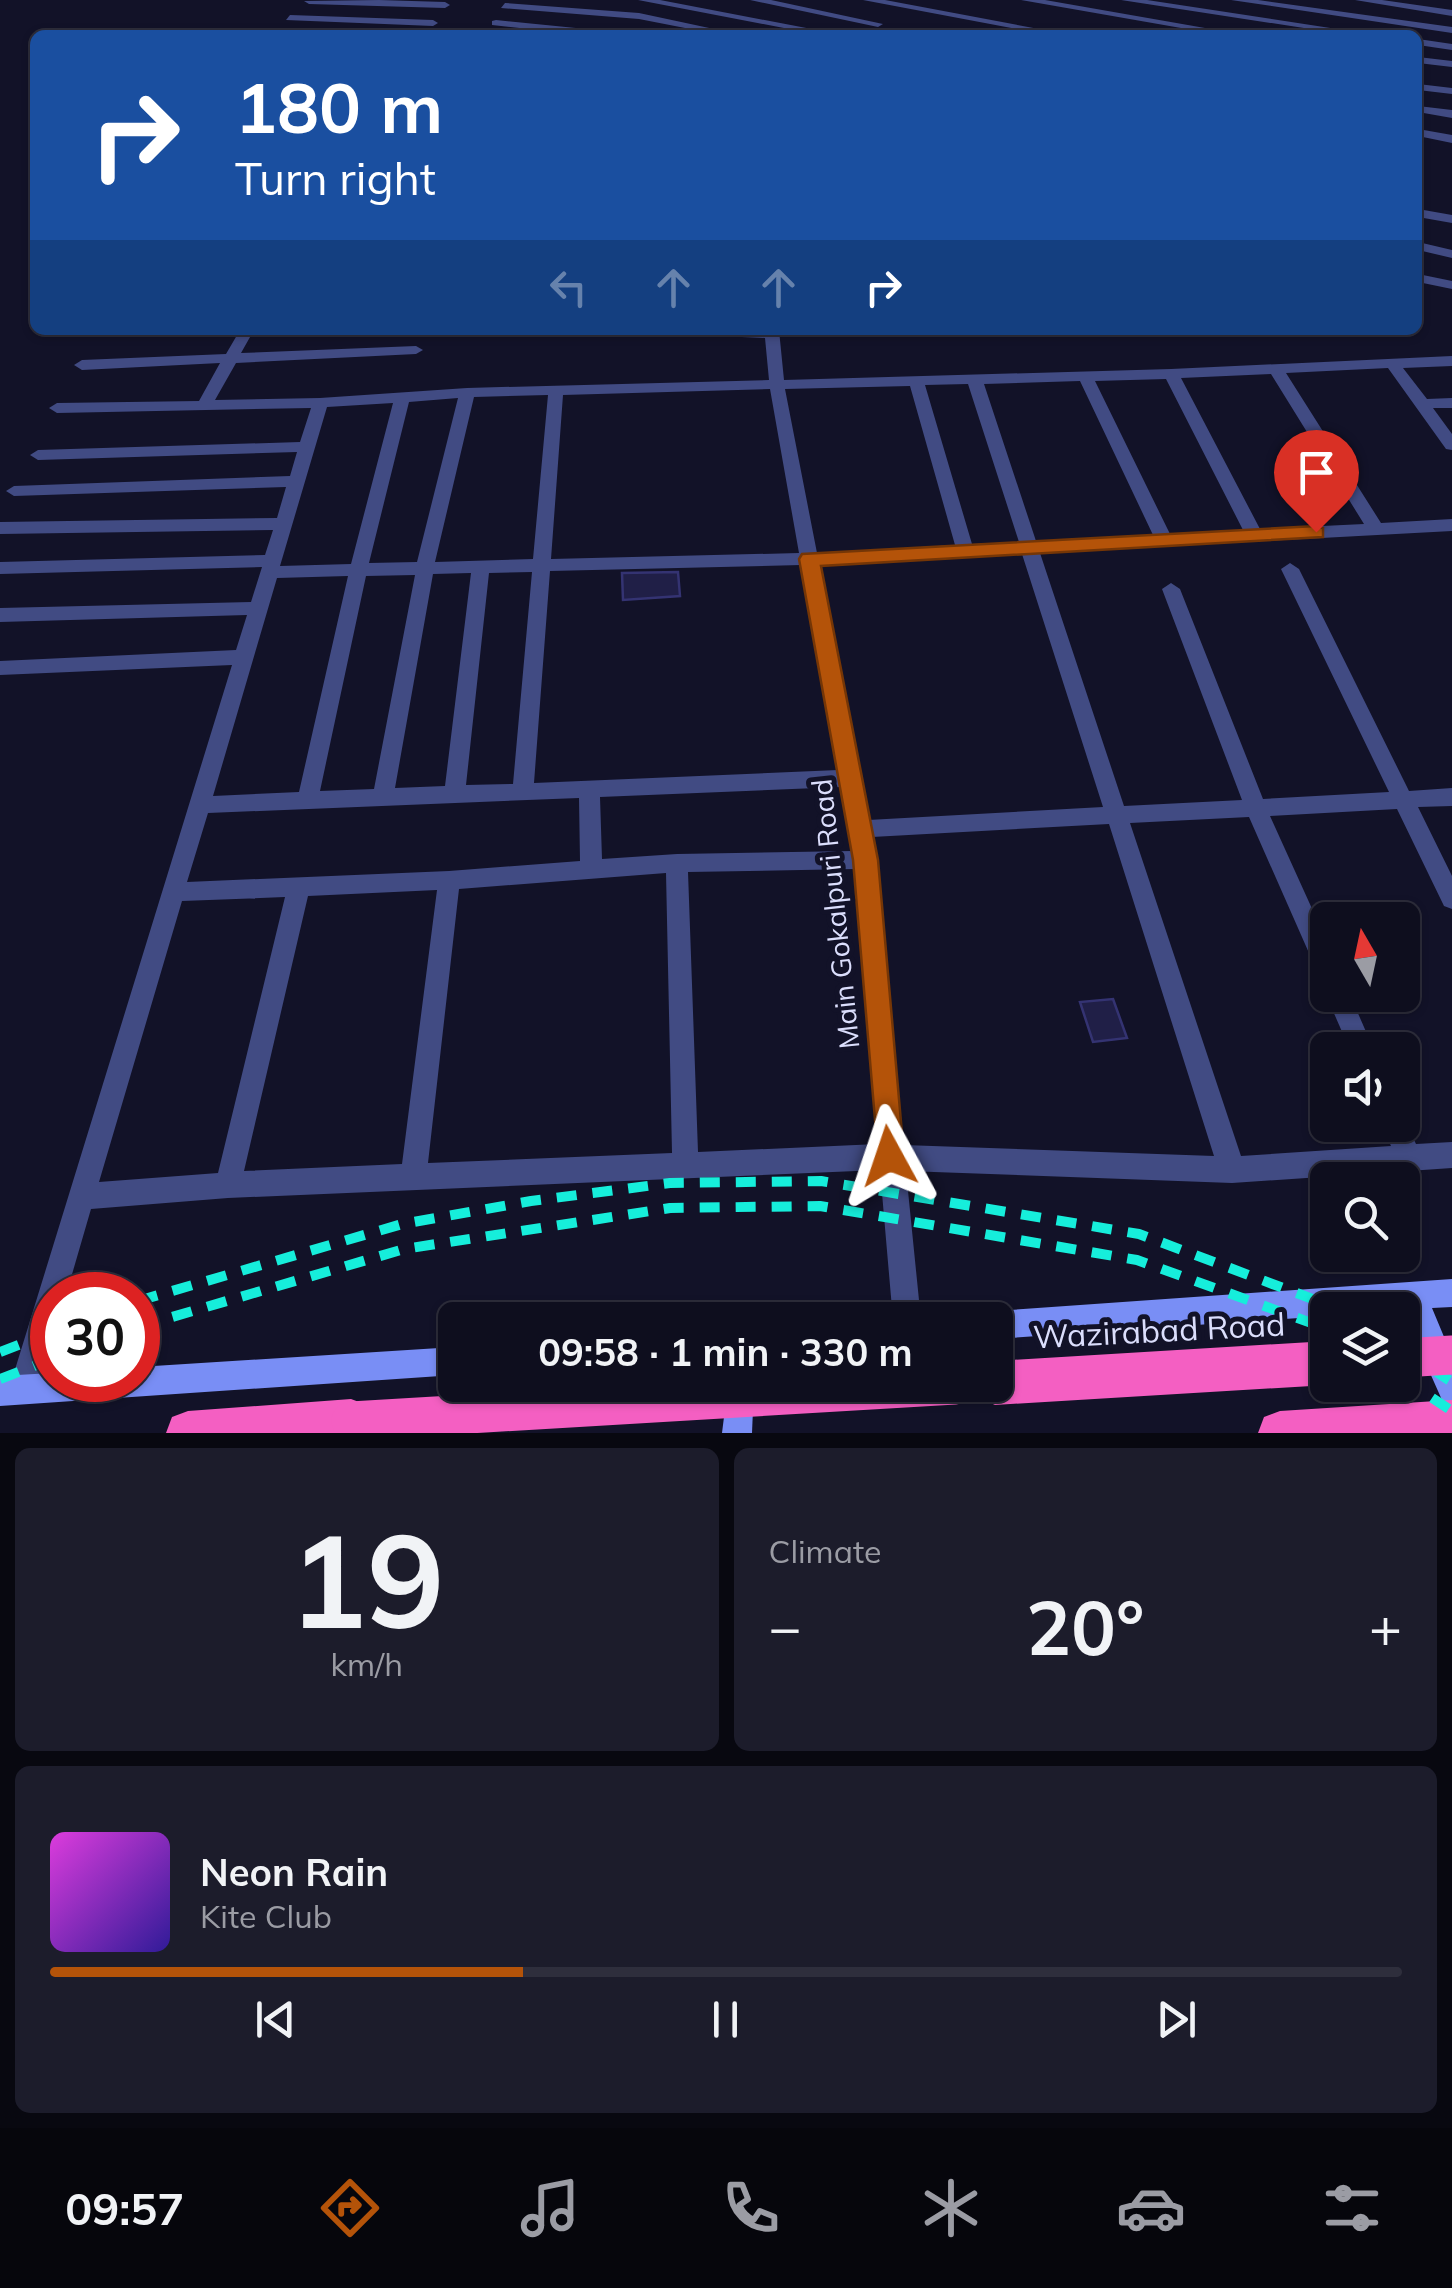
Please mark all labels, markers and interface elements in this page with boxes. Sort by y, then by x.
text: 180 m [235,63,443,151]
icon: right [70,70,200,200]
text: Turn right [235,150,436,206]
icon: left [541,260,596,315]
icon: ahead [646,260,701,315]
icon: ahead [751,260,806,315]
icon: right [856,260,911,315]
pin [1274,430,1359,533]
icon: arrive [1289,445,1344,500]
street label: Main Gokalpuri Road [803,777,867,1051]
north arrow [1310,902,1420,1012]
map controls [1310,902,1420,1402]
button: sound [1310,1032,1420,1142]
position arrow [837,1104,941,1208]
button: search [1310,1162,1420,1272]
speed limit sign: 30 [30,1272,160,1402]
button: layers [1310,1292,1420,1402]
street label: Wazirabad Road [1032,1303,1286,1357]
text: 09:58 · 1 min · 330 m [538,1328,913,1376]
text: 19 [289,1497,445,1661]
text: Climate [769,1531,881,1571]
text: 20° [1026,1580,1144,1674]
text: − [769,1592,802,1661]
text: + [1369,1592,1402,1661]
text: km/h [331,1644,403,1684]
text: Neon Rain [200,1848,388,1896]
text: Kite Club [200,1896,332,1936]
icon: previous [248,1992,303,2047]
icon: pause [698,1992,753,2047]
icon: next [1149,1992,1204,2047]
icon: directions [315,2173,385,2243]
icon: music [515,2173,585,2243]
icon: phone [716,2173,786,2243]
icon: climate [916,2173,986,2243]
icon: car [1116,2173,1186,2243]
icon: filters [1317,2173,1387,2243]
text: 09:57 [65,2180,184,2236]

